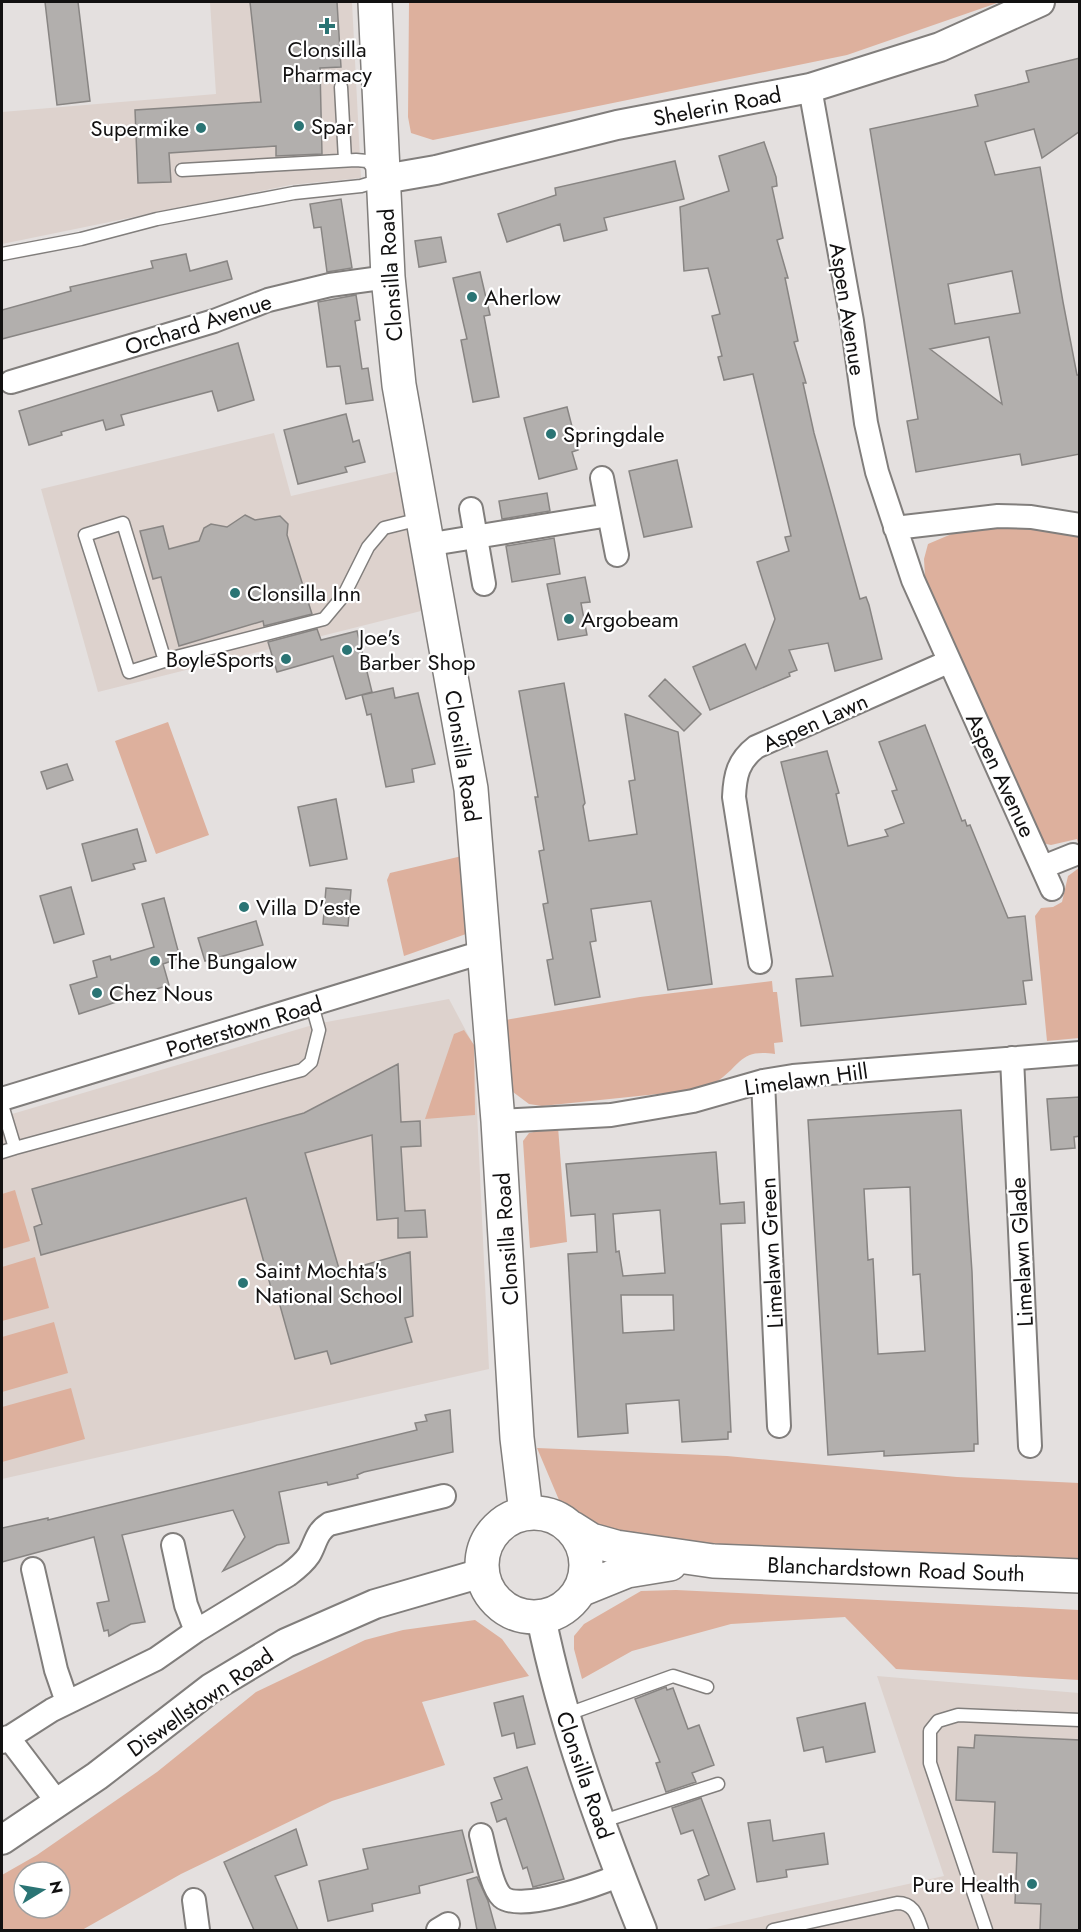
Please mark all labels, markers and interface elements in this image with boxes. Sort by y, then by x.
marker: Clonsilla Pharmacy [320,19,334,33]
place label: Clonsilla Pharmacy [282,33,372,90]
street label: Shelerin Road [650,78,784,134]
place label: Spar [311,110,354,142]
place label: Supermike [90,112,189,144]
marker: Spar [292,119,306,133]
marker: Supermike [194,121,208,135]
street label: Clonsilla Road [369,208,411,342]
street label: Aspen Avenue [822,240,874,378]
place label: Aherlow [484,281,561,313]
street label: Orchard Avenue [121,285,275,363]
marker: Aherlow [465,290,479,304]
place label: Springdale [563,418,664,450]
marker: Springdale [544,427,558,441]
place label: Clonsilla Inn [247,577,361,609]
marker: Clonsilla Inn [228,586,242,600]
place label: Argobeam [581,603,679,635]
marker: Argobeam [562,612,576,626]
place label: Joe's Barber Shop [356,621,476,678]
place label: BoyleSports [166,643,274,675]
marker: Joe's Barber Shop [340,643,354,657]
marker: BoyleSports [279,652,293,666]
street label: Aspen Lawn [757,685,873,759]
street label: Clonsilla Road [437,688,489,824]
street label: Aspen Avenue [958,708,1044,842]
place label: Villa D'este [256,891,360,923]
marker: Villa D'este [237,900,251,914]
place label: The Bungalow [167,945,297,977]
marker: The Bungalow [148,954,162,968]
place label: Chez Nous [109,977,213,1009]
marker: Chez Nous [90,986,104,1000]
street label: Porterstown Road [162,987,326,1065]
street label: Limelawn Hill [742,1055,870,1103]
street label: Clonsilla Road [485,1172,527,1306]
street label: Limelawn Green [751,1177,791,1329]
street label: Limelawn Glade [1001,1177,1041,1327]
place label: Saint Mochta's National School [255,1254,403,1311]
marker: Saint Mochta's National School [236,1276,250,1290]
street label: Blanchardstown Road South [767,1549,1025,1589]
street label: Diswellstown Road [120,1640,280,1764]
street label: Clonsilla Road [548,1707,622,1843]
north arrow [12,1860,72,1920]
place label: Pure Health [912,1868,1020,1900]
marker: Pure Health [1025,1877,1039,1891]
text: N [44,1879,69,1896]

